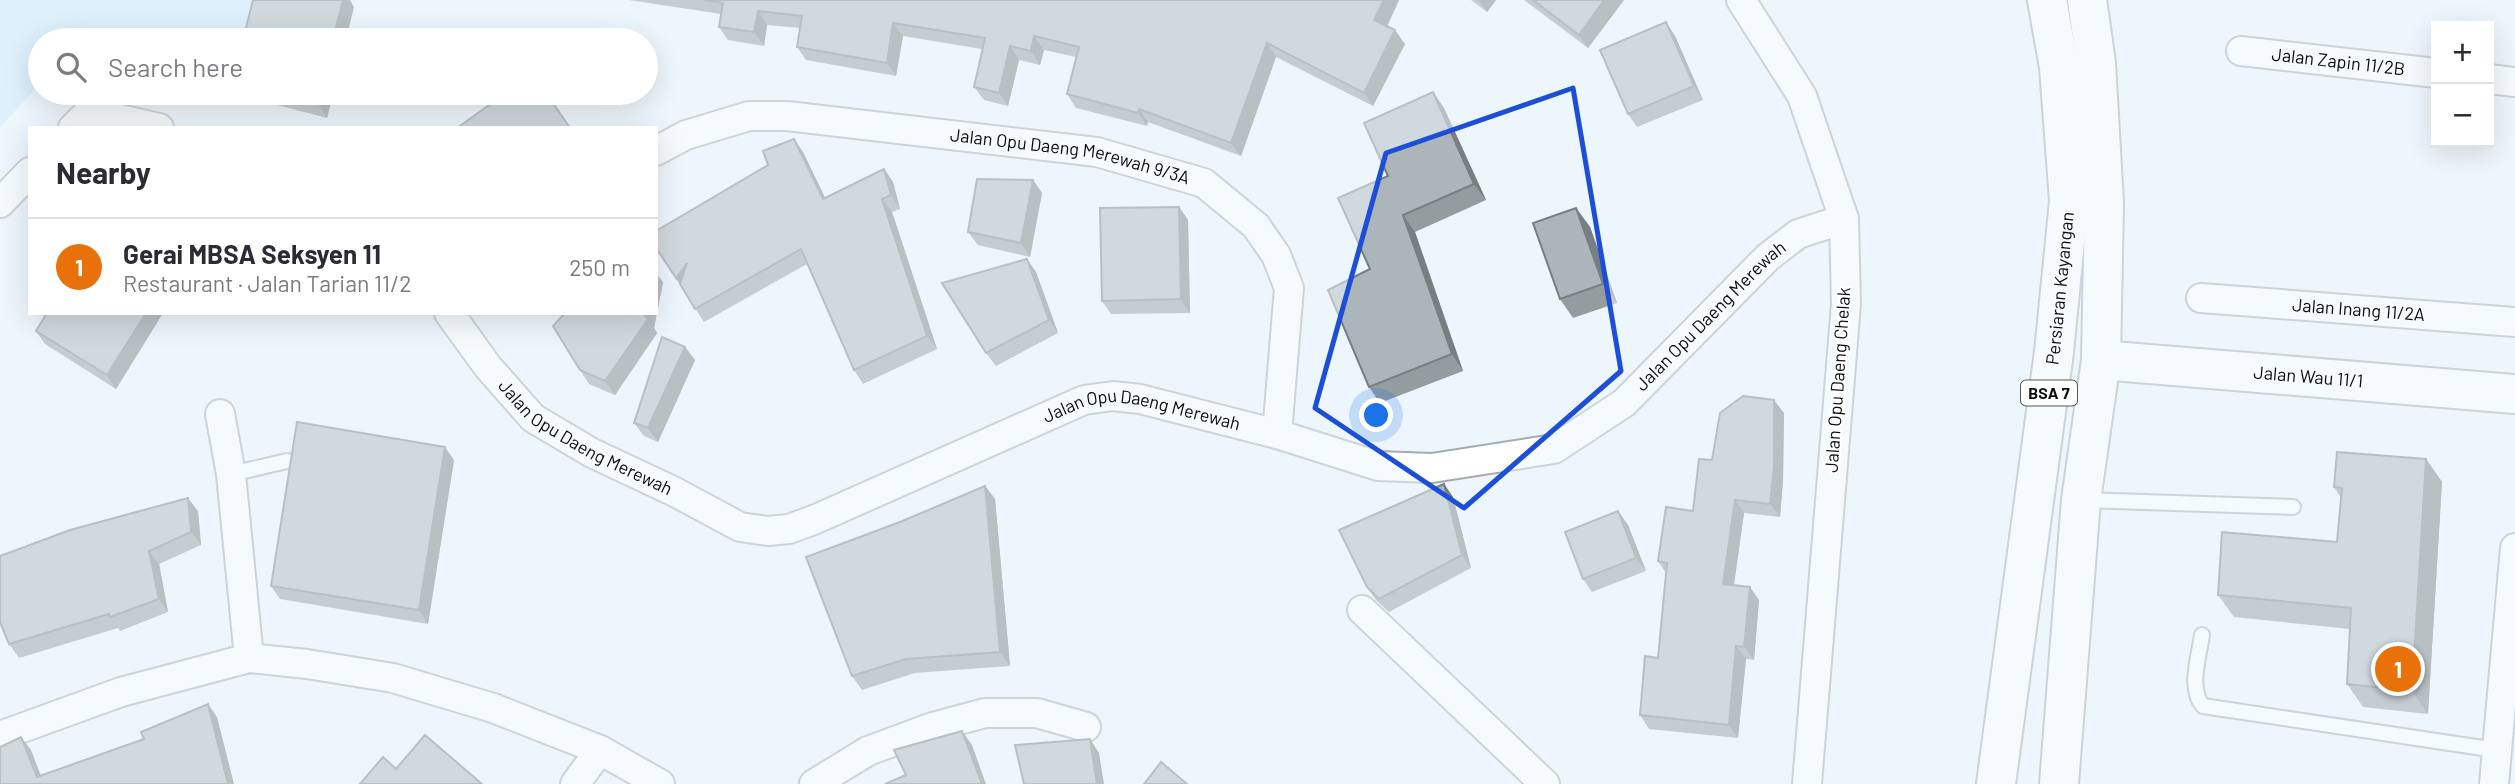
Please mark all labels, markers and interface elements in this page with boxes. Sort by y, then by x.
map controls [2431,21,2494,147]
button: + [2431,21,2494,84]
search box [28,28,658,105]
street label: Jalan Zapin 11/2B [2271,43,2406,79]
icon: search [52,48,90,86]
text: Search here [108,51,243,82]
button: − [2431,84,2494,147]
street label: Jalan Opu Daeng Merewah 9/3A [949,123,1193,188]
text: Nearby [56,154,151,190]
street label: Persiaran Kayangan [2040,211,2078,366]
street label: Jalan Opu Daeng Merewah [1630,236,1790,395]
text: Gerai MBSA Seksyen 11 [123,238,381,269]
text: 1 [75,253,83,281]
text: 250 m [569,253,630,281]
text: Restaurant · Jalan Tarian 11/2 [123,269,412,297]
street label: Jalan Opu Daeng Chelak [1820,286,1854,473]
street label: Jalan Inang 11/2A [2291,293,2426,325]
street label: Jalan Wau 11/1 [2253,361,2364,391]
street label: Jalan Opu Daeng Merewah [494,375,676,499]
road number: BSA 7 [2021,380,2077,406]
street label: Jalan Opu Daeng Merewah [1039,384,1243,434]
your location [1359,398,1393,432]
pin: 1 [2375,643,2421,695]

